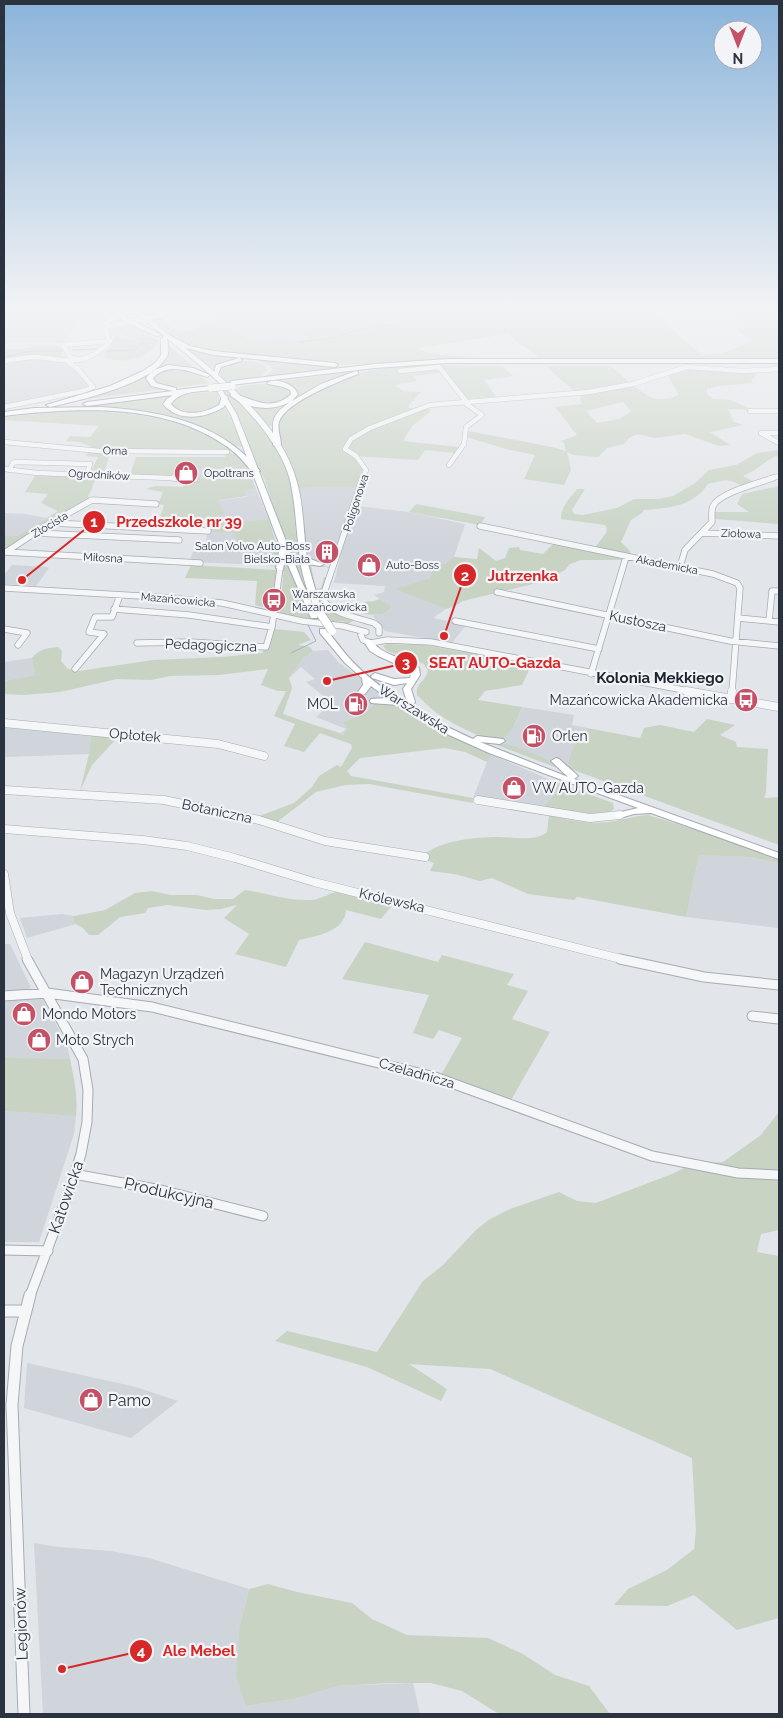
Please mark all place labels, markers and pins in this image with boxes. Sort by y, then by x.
shop icon: Opoltrans [173,460,199,486]
place label: Opoltrans [204,467,254,480]
callout: Przedszkole nr 39 [81,507,252,537]
building icon: Salon Volvo Auto-Boss Bielsko-Biała [314,539,340,565]
place label: Salon Volvo Auto-Boss Bielsko-Biała [195,540,310,566]
shop icon: Auto-Boss [356,552,382,578]
place label: Auto-Boss [386,559,439,572]
callout: Jutrzenka [452,560,568,590]
bus stop icon: Warszawska Mazańcowicka [261,587,287,613]
place label: Warszawska Mazańcowicka [292,588,367,614]
callout: SEAT AUTO-Gazda [393,648,571,678]
bus stop icon: Mazańcowicka Akademicka [733,687,759,713]
fuel station icon: MOL [343,691,369,717]
place label: Mazańcowicka Akademicka [549,692,728,708]
place label: MOL [307,696,338,712]
fuel station icon: Orlen [521,723,547,749]
place label: Orlen [552,728,588,744]
shop icon: VW AUTO-Gazda [501,775,527,801]
place label: VW AUTO-Gazda [532,780,644,796]
place label: Magazyn Urządzeń Technicznych [100,966,224,998]
shop icon: Magazyn Urządzeń Technicznych [69,969,95,995]
shop icon: Mondo Motors [11,1001,37,1027]
place label: Mondo Motors [42,1006,136,1022]
shop icon: Moto Strych [26,1027,52,1053]
place label: Moto Strych [56,1032,134,1048]
shop icon: Pamo [78,1387,104,1413]
place label: Pamo [108,1391,151,1410]
callout: Ale Mebel [128,1636,246,1666]

